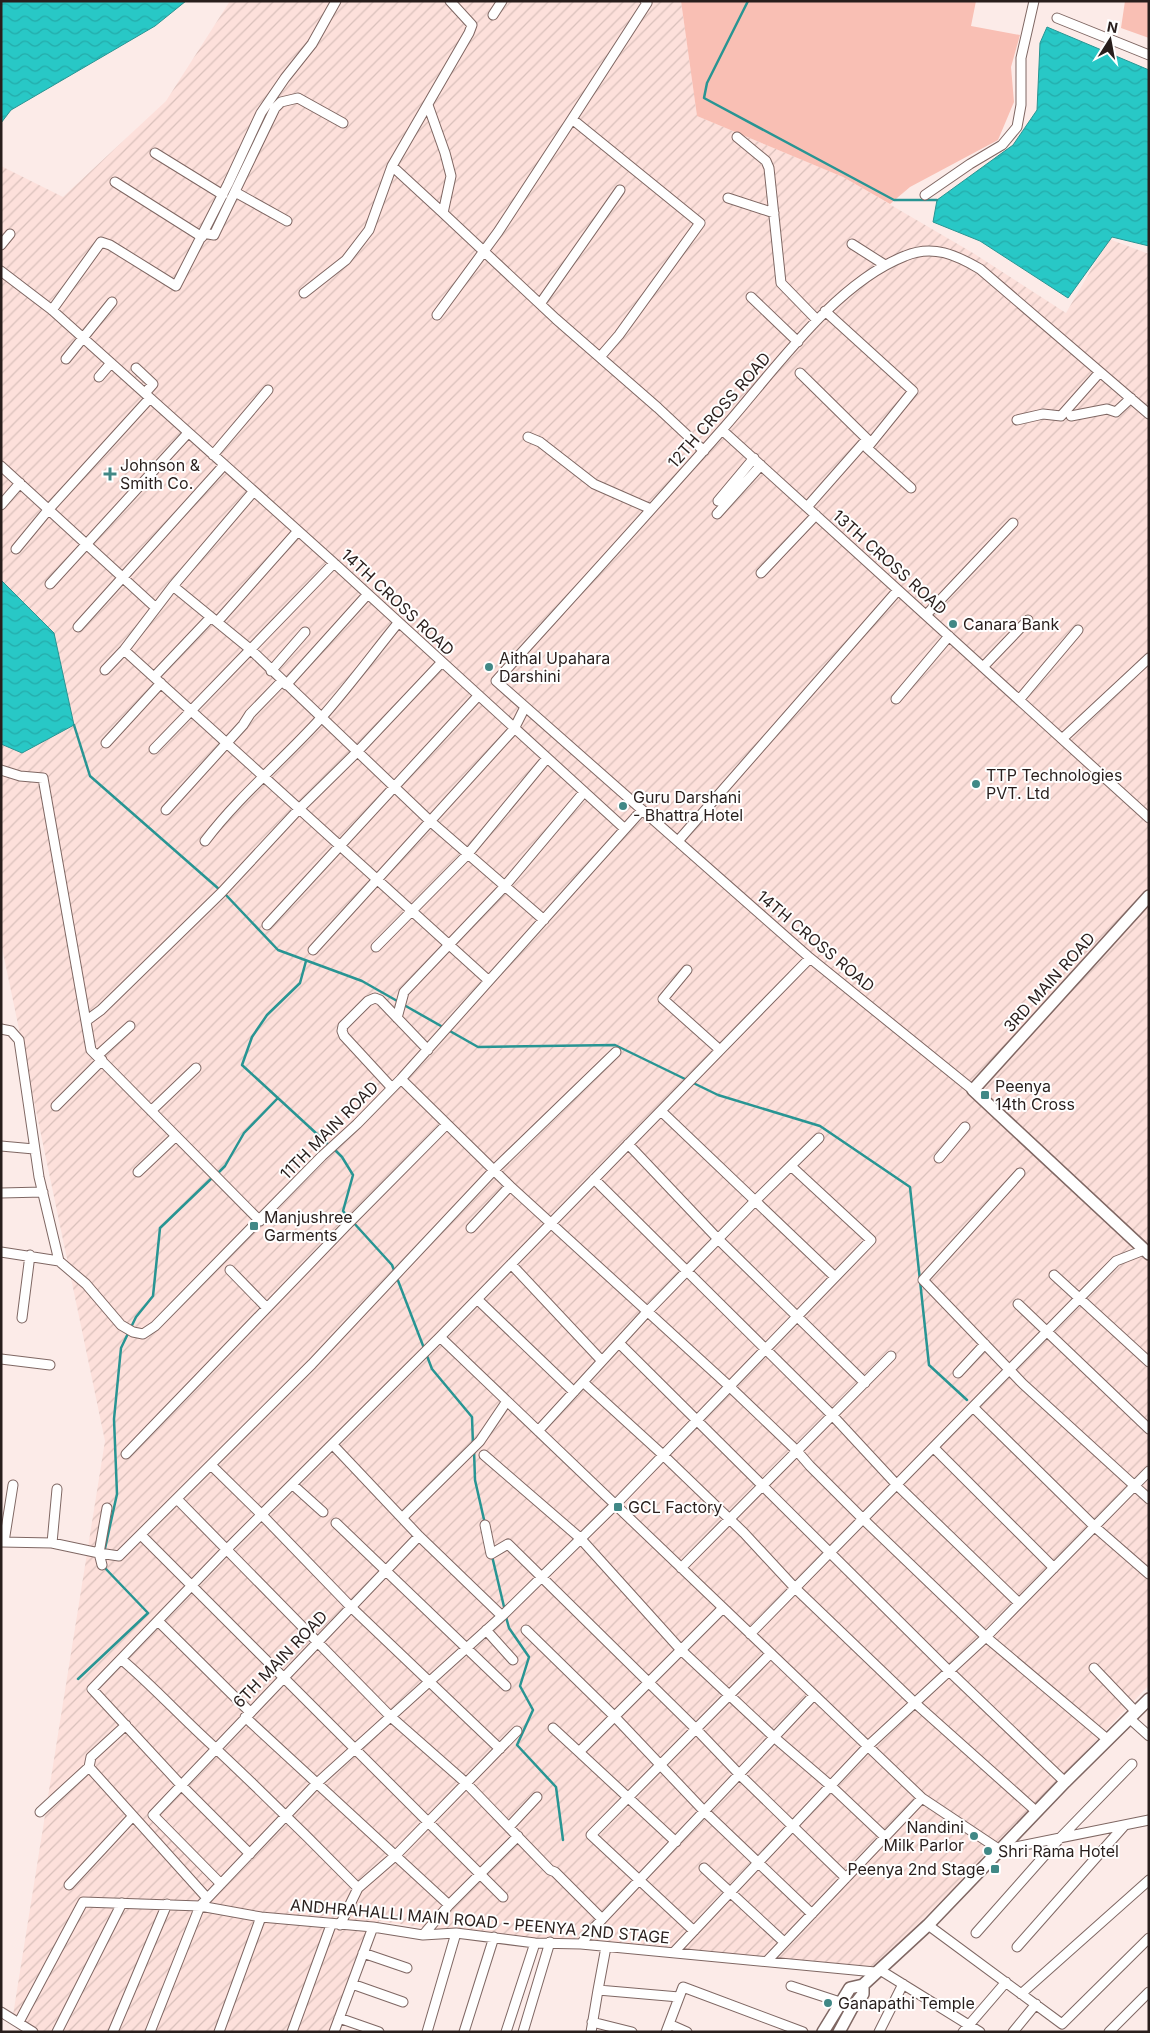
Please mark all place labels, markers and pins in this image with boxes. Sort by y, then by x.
place label: Johnson & Smith Co. [120,455,201,493]
marker: Johnson & Smith Co. [104,468,116,480]
place label: Canara Bank [963,614,1060,634]
marker: Canara Bank [947,618,959,630]
place label: Aithal Upahara Darshini [499,648,610,686]
marker: Aithal Upahara Darshini [483,661,495,673]
place label: TTP Technologies PVT. Ltd [986,765,1122,803]
marker: TTP Technologies PVT. Ltd [970,778,982,790]
place label: Guru Darshani - Bhattra Hotel [633,787,743,825]
marker: Guru Darshani - Bhattra Hotel [617,800,629,812]
place label: Peenya 14th Cross [995,1076,1075,1114]
marker: Peenya 14th Cross [979,1089,991,1101]
place label: Manjushree Garments [264,1207,353,1245]
marker: Manjushree Garments [248,1220,260,1232]
place label: GCL Factory [628,1497,722,1517]
marker: GCL Factory [612,1501,624,1513]
place label: Nandini Milk Parlor [884,1817,964,1855]
marker: Nandini Milk Parlor [968,1830,980,1842]
place label: Shri Rama Hotel [998,1841,1119,1861]
marker: Shri Rama Hotel [982,1845,994,1857]
place label: Peenya 2nd Stage [847,1859,985,1879]
marker: Peenya 2nd Stage [989,1863,1001,1875]
place label: Ganapathi Temple [838,1993,975,2013]
marker: Ganapathi Temple [822,1997,834,2009]

